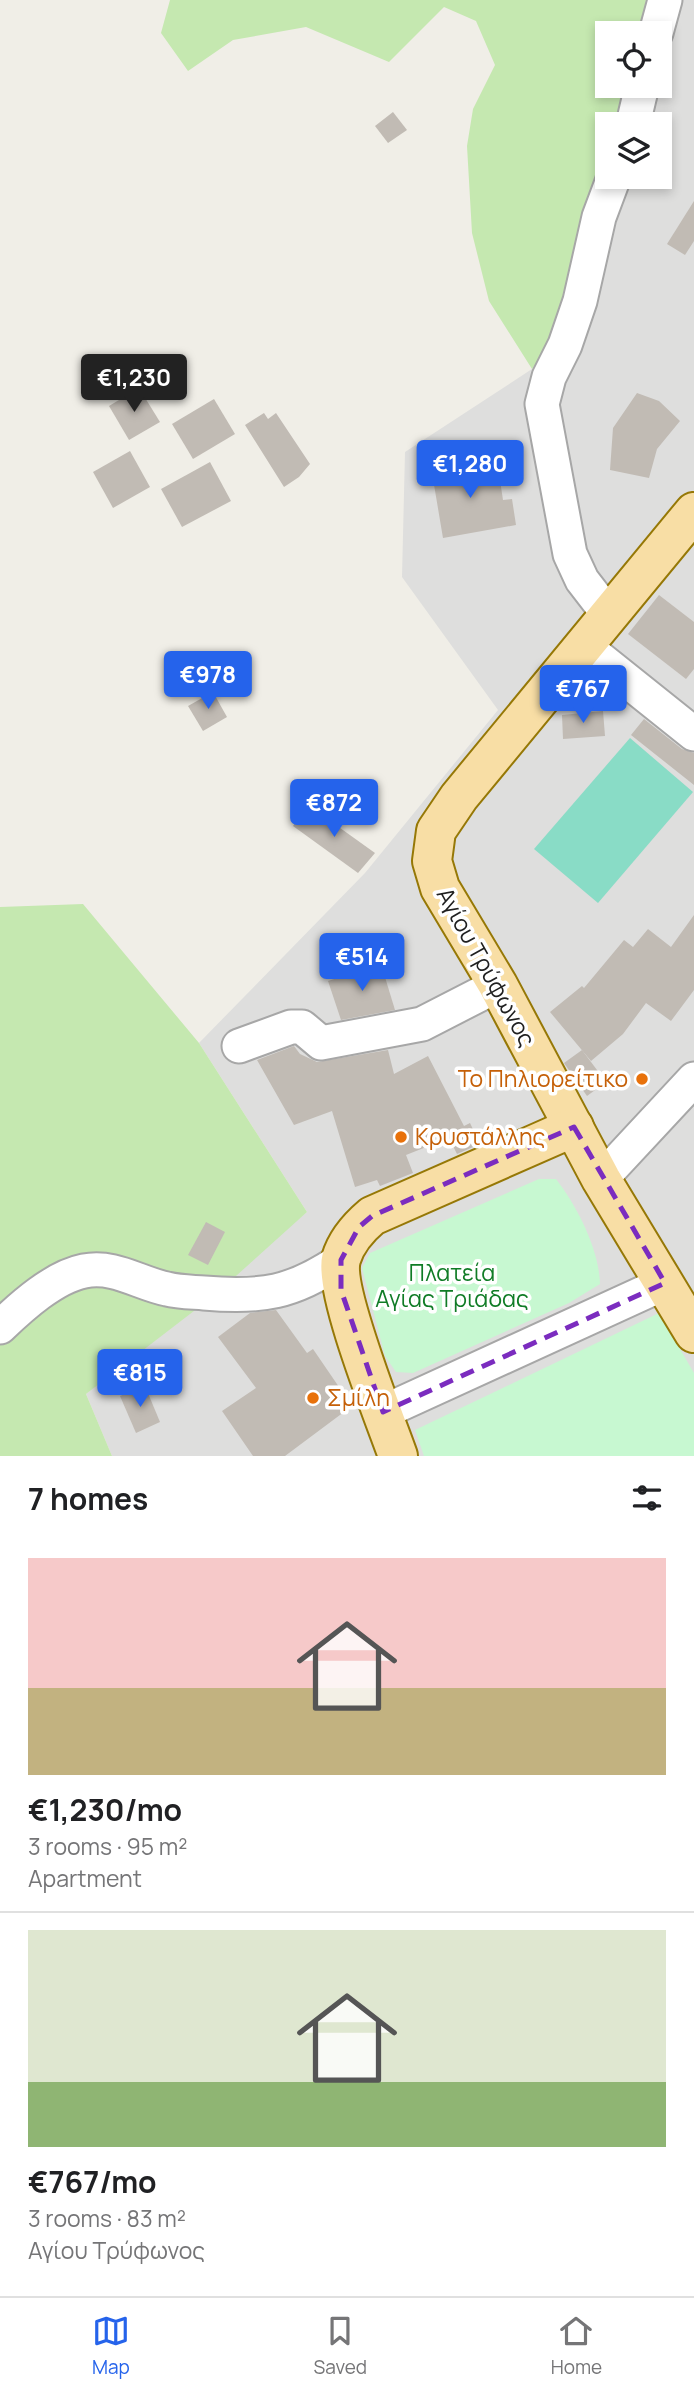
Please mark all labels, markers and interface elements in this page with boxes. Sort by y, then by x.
map controls [595,21,672,189]
button: locate [595,21,672,98]
button: layers [595,112,672,189]
pin: €1,230 [77,354,191,414]
text: €1,230 [97,361,171,393]
pin: €1,280 [413,440,527,500]
text: €1,280 [433,447,507,479]
pin: €978 [167,652,249,711]
text: €978 [180,658,236,690]
pin: €767 [542,666,624,725]
text: €767 [556,672,610,704]
pin: €872 [293,780,375,839]
text: €872 [306,786,362,818]
street label: Αγίου Τρύφωνος [430,881,544,1052]
pin: €514 [321,934,403,993]
text: €514 [335,940,389,972]
place label: Το Πηλιορείτικο [458,1062,628,1094]
marker: Το Πηλιορείτικο [634,1071,650,1087]
place label: Κρυστάλλης [415,1120,545,1152]
marker: Κρυστάλλης [393,1129,409,1145]
park label: Πλατεία Αγίας Τριάδας [375,1256,529,1314]
pin: €815 [99,1350,181,1409]
text: €815 [113,1356,167,1388]
place label: Σμίλη [327,1381,390,1413]
marker: Σμίλη [305,1390,321,1406]
text: 7 homes [28,1478,148,1519]
icon: filters [628,1479,666,1517]
icon: home [284,1603,410,1729]
text: €1,230/mo [28,1789,182,1830]
text: 3 rooms · 95 m² [28,1830,187,1862]
text: Apartment [28,1862,142,1894]
icon: home [284,1975,410,2101]
text: €767/mo [28,2161,156,2202]
text: 3 rooms · 83 m² [28,2202,186,2234]
text: Αγίου Τρύφωνος [28,2234,205,2266]
tab: Map [92,2312,130,2380]
tab: Saved [314,2312,367,2380]
tab: Home [551,2312,602,2380]

